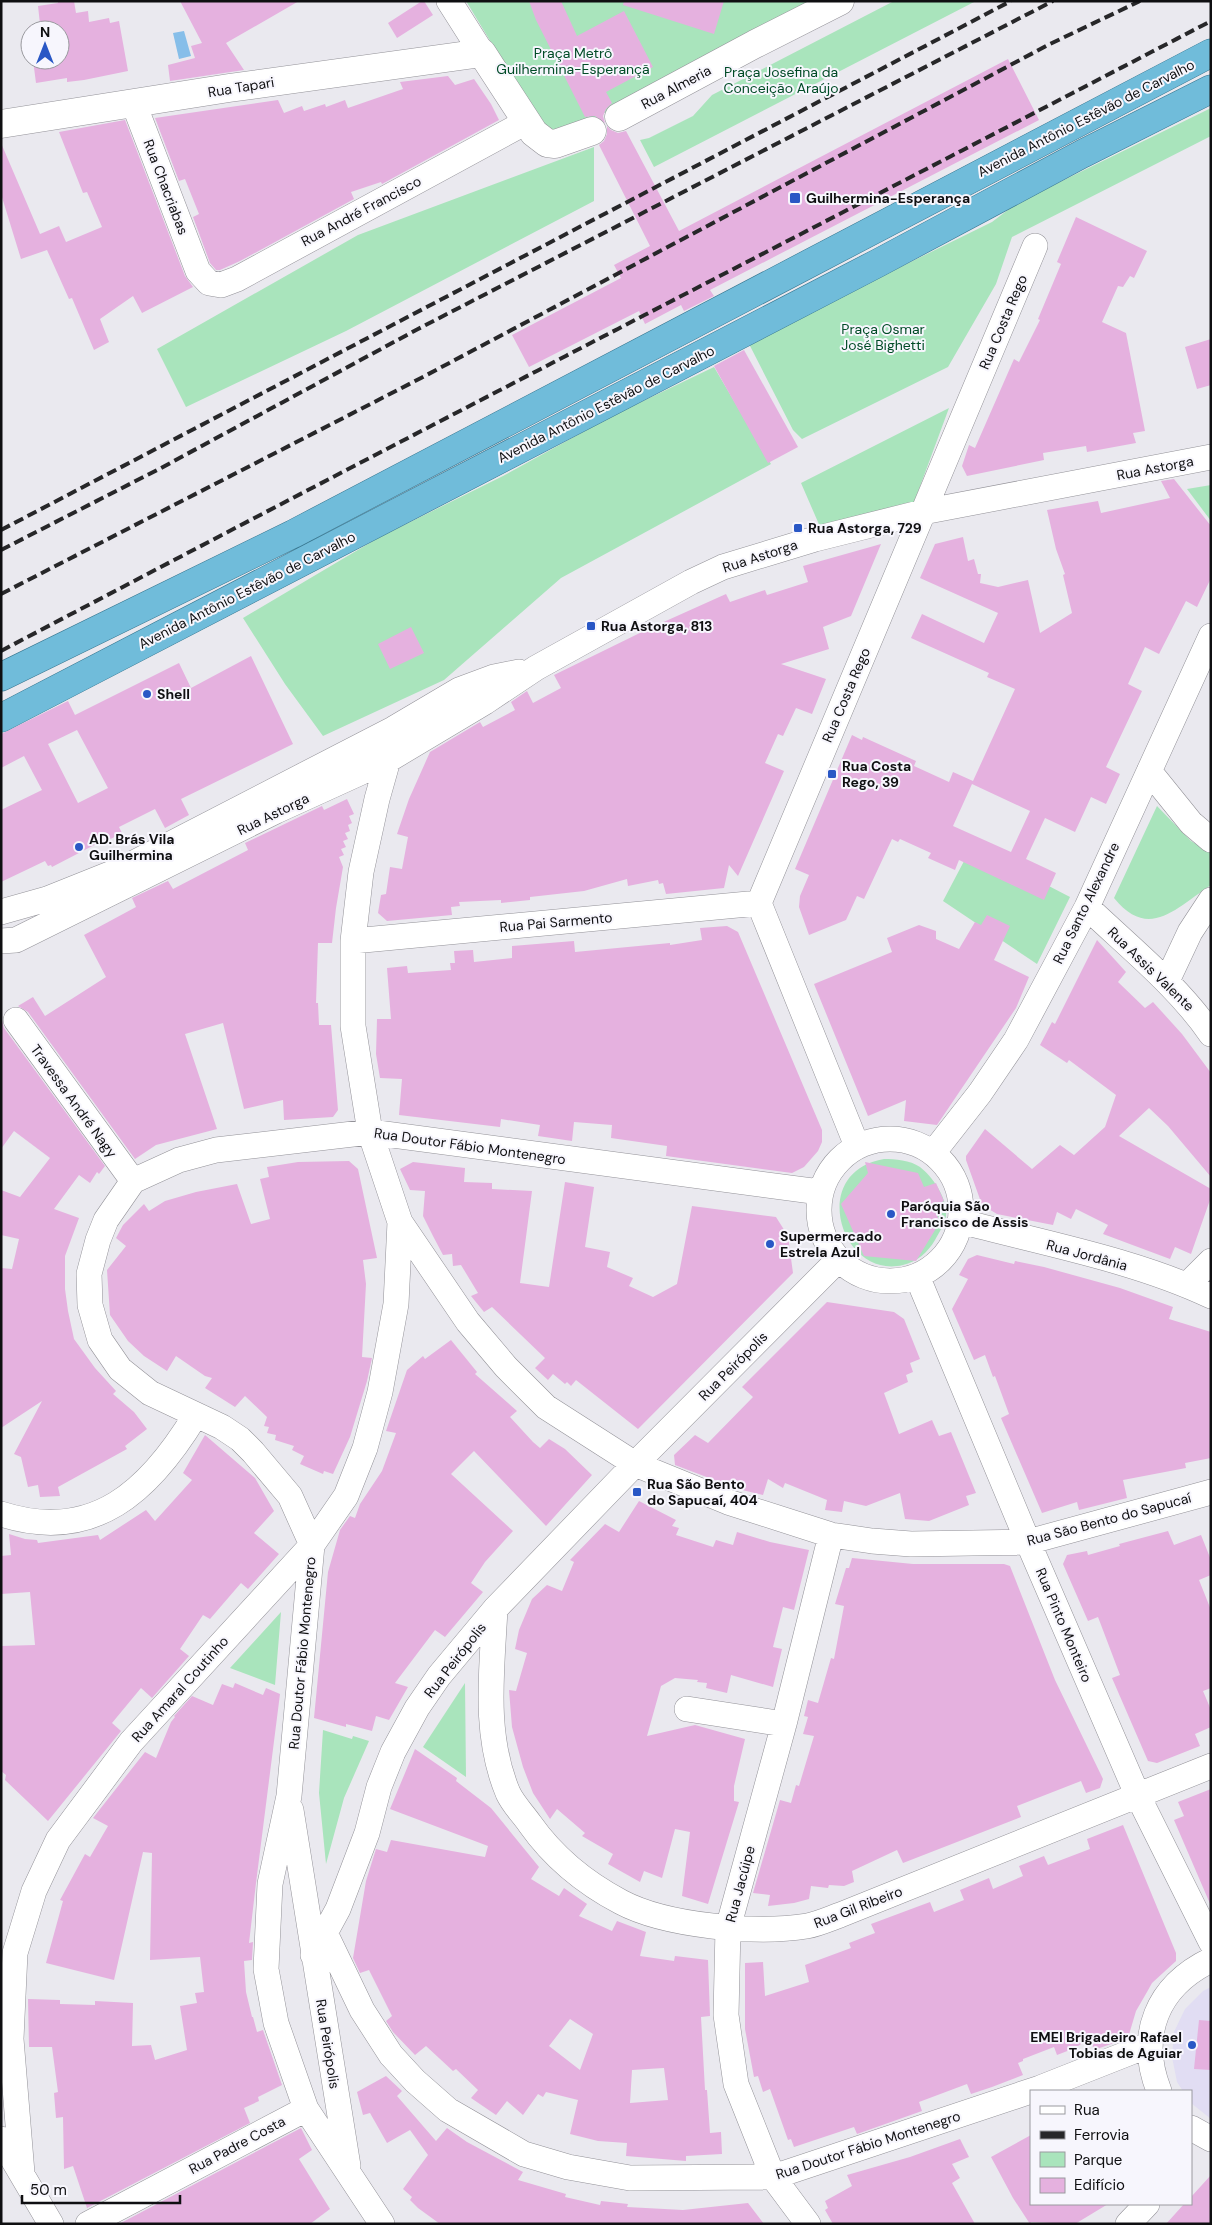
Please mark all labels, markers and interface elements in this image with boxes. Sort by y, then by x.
north arrow [20,20,70,70]
text: N [40,23,50,41]
park label: Praça Metrô Guilhermina-Esperançã [496,44,650,78]
street label: Avenida Antônio Estêvão de Carvalho [975,55,1197,181]
street label: Rua Almeria [638,61,714,113]
park label: Praça Josefina da Conceição Araújo [723,63,839,97]
street label: Rua Tapari [206,73,276,101]
street label: Rua Chacriabas [140,137,192,237]
street label: Rua André Francisco [298,172,424,250]
place label: Guilhermina-Esperança [806,189,970,207]
marker: Guilhermina-Esperança [788,191,802,205]
street label: Rua Costa Rego [975,272,1031,372]
park label: Praça Osmar José Bighetti [841,320,925,354]
street label: Avenida Antônio Estêvão de Carvalho [495,341,717,467]
street label: Rua Astorga [1115,452,1195,484]
place label: Rua Astorga, 729 [808,519,922,537]
marker: Rua Astorga, 729 [792,522,804,534]
street label: Avenida Antônio Estêvão de Carvalho [136,527,358,653]
street label: Rua Astorga [720,535,800,577]
place label: Rua Astorga, 813 [601,617,713,635]
marker: Rua Astorga, 813 [585,620,597,632]
street label: Rua Costa Rego [818,645,874,745]
place label: Shell [157,685,190,703]
marker: Shell [141,688,153,700]
place label: Rua Costa Rego, 39 [842,757,911,791]
marker: Rua Costa Rego, 39 [826,768,838,780]
street label: Rua Astorga [234,789,312,839]
place label: AD. Brás Vila Guilhermina [89,830,174,864]
street label: Rua Santo Alexandre [1049,839,1123,967]
marker: AD. Brás Vila Guilhermina [73,841,85,853]
street label: Rua Pai Sarmento [499,908,613,936]
street label: Rua Assis Valente [1104,923,1198,1015]
street label: Travessa André Nagy [27,1041,121,1161]
street label: Rua Doutor Fábio Montenegro [373,1124,567,1168]
place label: Paróquia São Francisco de Assis [901,1197,1028,1231]
marker: Paróquia São Francisco de Assis [885,1208,897,1220]
place label: Supermercado Estrela Azul [780,1227,882,1261]
street label: Rua Jordânia [1044,1236,1130,1274]
marker: Supermercado Estrela Azul [764,1238,776,1250]
street label: Rua Peirópolis [695,1328,771,1404]
place label: Rua São Bento do Sapucaí, 404 [647,1475,758,1509]
marker: Rua São Bento do Sapucaí, 404 [631,1486,643,1498]
street label: Rua São Bento do Sapucaí [1025,1488,1194,1550]
street label: Rua Doutor Fábio Montenegro [285,1556,319,1750]
street label: Rua Pinto Monteiro [1032,1565,1096,1685]
street label: Rua Peirópolis [420,1619,490,1701]
street label: Rua Amaral Coutinho [128,1632,232,1746]
street label: Rua Jacúipe [721,1844,759,1924]
street label: Rua Gil Ribeiro [811,1882,905,1932]
street label: Rua Peirópolis [312,1998,344,2090]
place label: EMEI Brigadeiro Rafael Tobias de Aguiar [1030,2028,1182,2062]
marker: EMEI Brigadeiro Rafael Tobias de Aguiar [1186,2039,1198,2051]
legend [1030,2090,1192,2205]
text: Rua [1074,2100,1100,2120]
street label: Rua Doutor Fábio Montenegro [773,2107,963,2183]
street label: Rua Padre Costa [186,2112,288,2178]
text: Ferrovia [1074,2125,1129,2145]
text: Parque [1074,2150,1122,2170]
scale bar [22,2172,180,2204]
text: Edifício [1074,2175,1125,2195]
text: 50 m [30,2180,67,2200]

